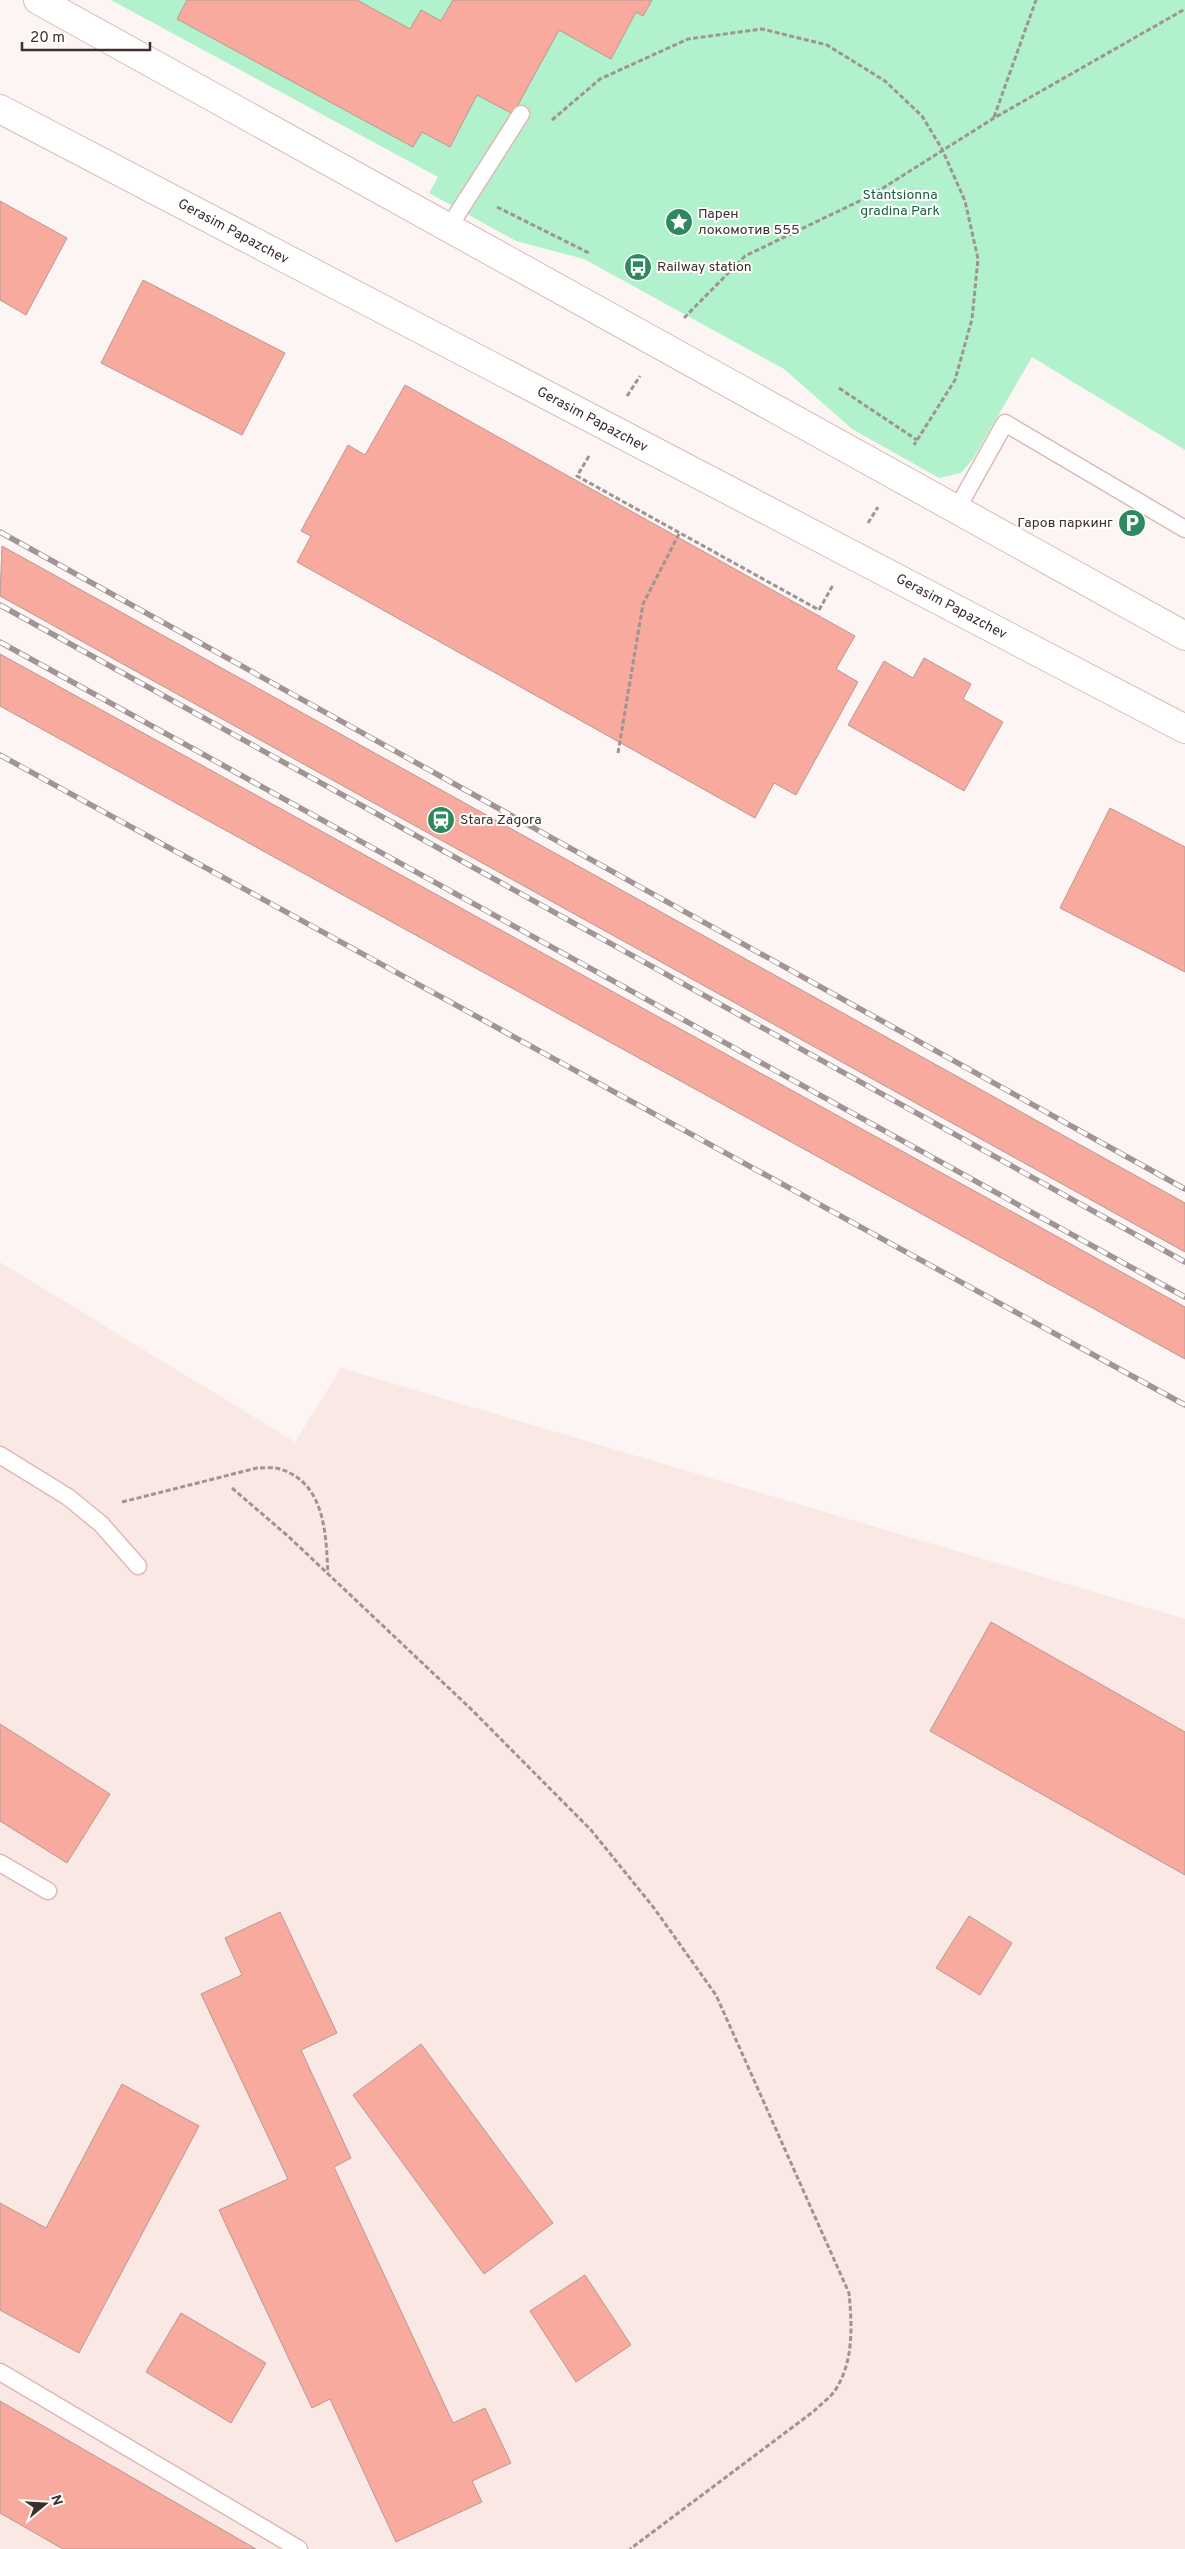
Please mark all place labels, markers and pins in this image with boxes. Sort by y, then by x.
place label: Парен локомотив 555 [698,206,800,239]
place icon: Парен локомотив 555 [664,207,694,237]
bus stop icon: Railway station [623,252,653,282]
place label: Railway station [657,259,752,276]
parking icon: Гаров паркинг [1117,508,1147,538]
place label: Гаров паркинг [1017,515,1113,532]
station icon: Stara Zagora [426,805,456,835]
place label: Stara Zagora [460,812,542,829]

